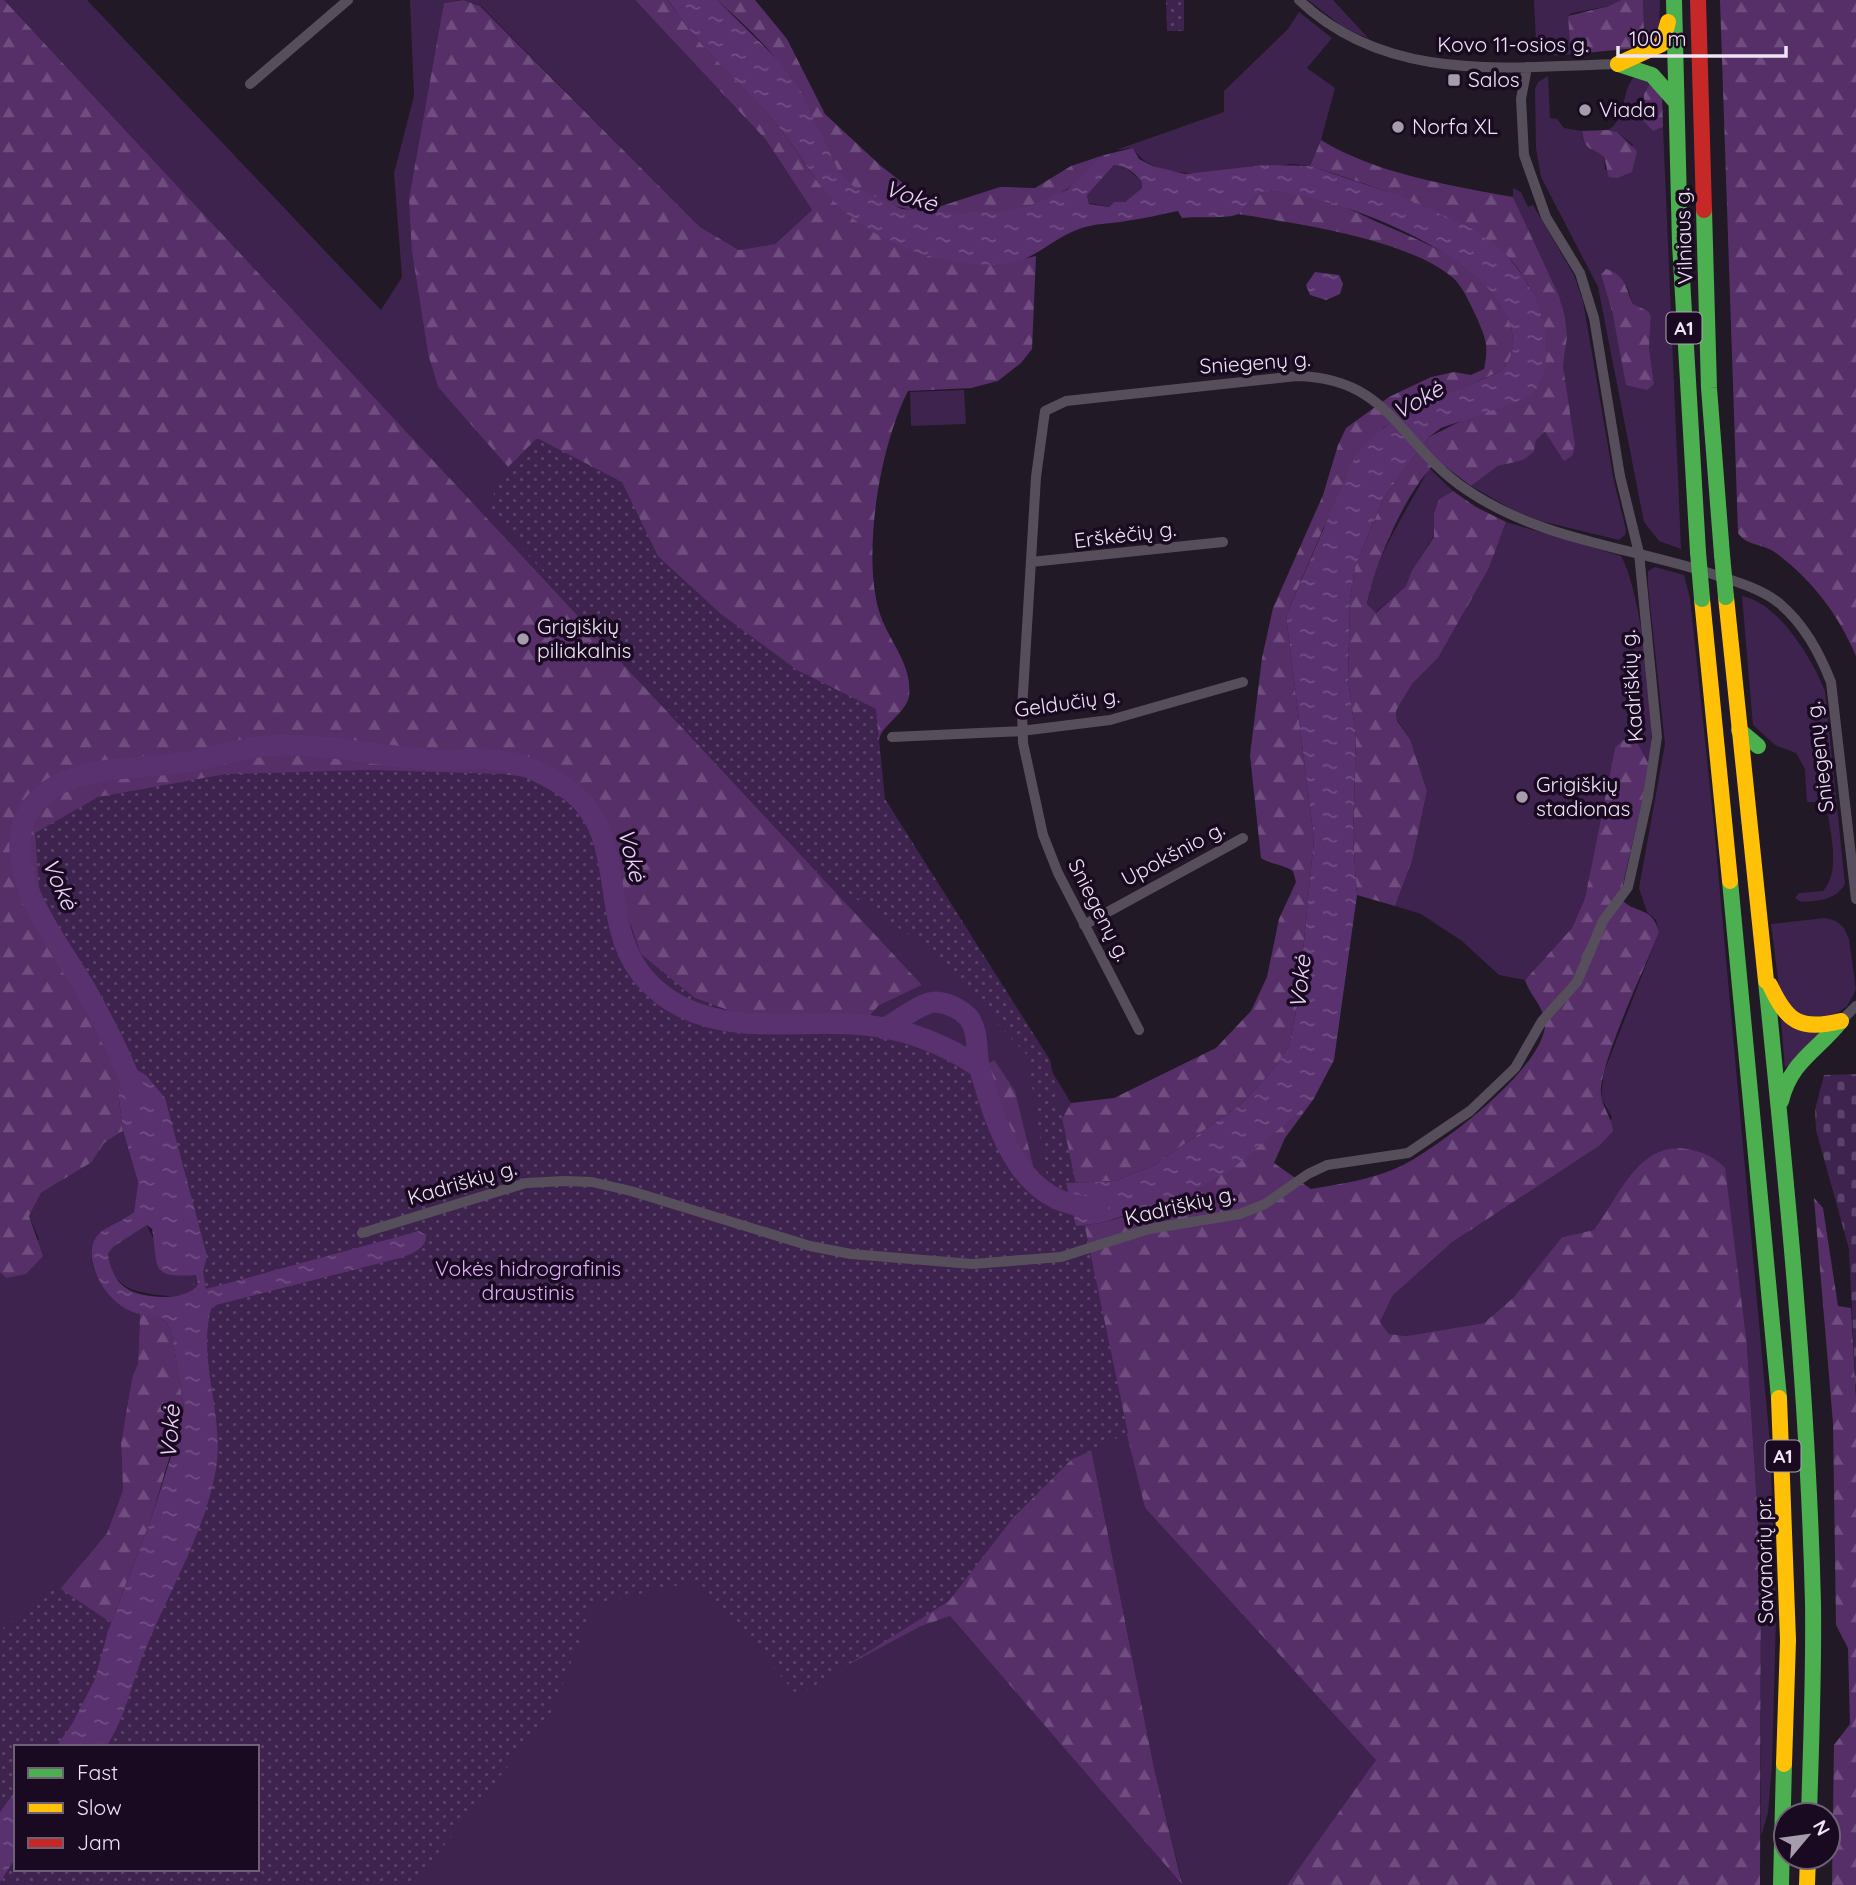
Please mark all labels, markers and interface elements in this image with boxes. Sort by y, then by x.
scale bar [1618,14,1786,58]
text: 100 m [1629,25,1687,51]
street label: Kovo 11-osios g. [1437,31,1589,57]
place label: Salos [1468,66,1520,92]
marker: Salos [1446,72,1462,88]
place label: Viada [1599,96,1656,122]
marker: Viada [1577,102,1593,118]
place label: Norfa XL [1412,113,1498,139]
marker: Norfa XL [1390,119,1406,135]
water label: Vokė [881,173,942,218]
street label: Vilniaus g. [1668,187,1698,285]
road number: A1 [1666,312,1702,344]
street label: Sniegenų g. [1198,345,1311,379]
water label: Vokė [1387,373,1449,425]
street label: Erškėčių g. [1072,515,1177,553]
place label: Grigiškių piliakalnis [537,613,631,663]
street label: Kadriškių g. [1614,629,1648,743]
marker: Grigiškių piliakalnis [515,631,531,647]
street label: Geldučių g. [1013,682,1121,722]
street label: Sniegenų g. [1799,700,1839,814]
place label: Grigiškių stadionas [1536,771,1630,821]
marker: Grigiškių stadionas [1514,789,1530,805]
street label: Upokšnio g. [1116,815,1229,891]
water label: Vokė [612,825,653,885]
water label: Vokė [36,853,85,915]
street label: Sniegenų g. [1063,854,1137,965]
water label: Vokė [1282,953,1317,1010]
street label: Kadriškių g. [404,1154,519,1210]
street label: Kadriškių g. [1122,1180,1237,1230]
park label: Vokės hidrografinis draustinis [435,1255,621,1305]
water label: Vokė [153,1403,186,1460]
road number: A1 [1766,1440,1800,1472]
street label: Savanorių pr. [1750,1498,1778,1624]
legend [14,1745,259,1871]
text: Fast [77,1759,118,1785]
text: Slow [77,1794,122,1820]
north arrow [1772,1801,1842,1871]
text: N [1808,1816,1836,1840]
text: Jam [77,1829,121,1855]

